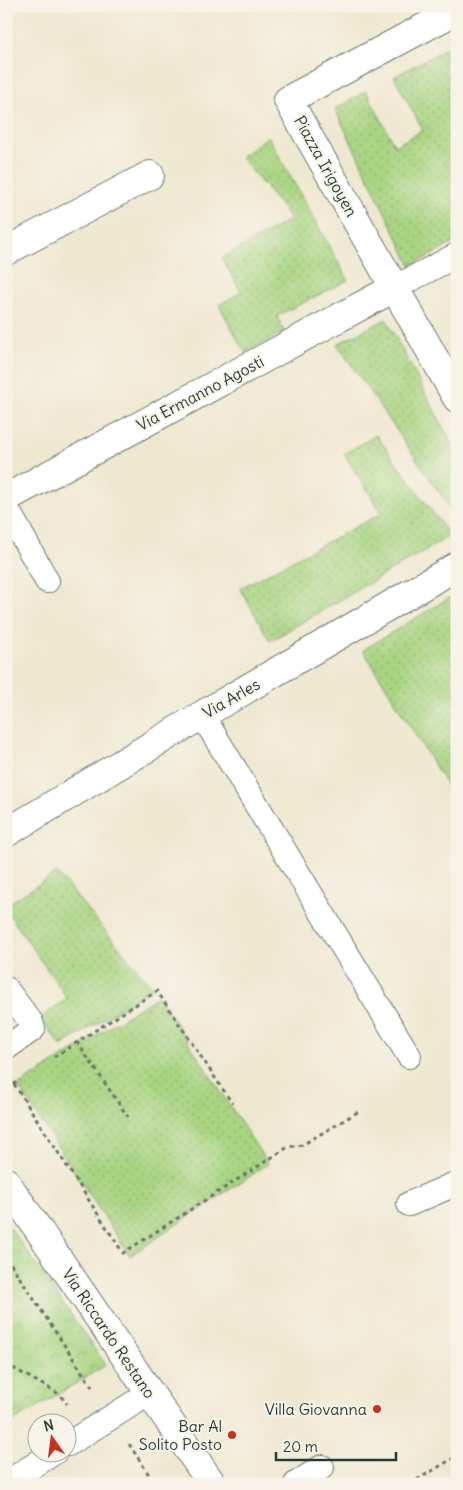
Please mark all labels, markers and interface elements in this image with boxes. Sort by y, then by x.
street label: Piazza Irigoyen [290,112,362,220]
street label: Via Ermanno Agosti [133,351,267,435]
street label: Via Arles [199,674,263,722]
street label: Via Riccardo Restano [58,1264,160,1402]
place label: Villa Giovanna [265,1399,367,1419]
marker: Villa Giovanna [371,1403,383,1415]
north arrow [28,1412,78,1462]
text: N [42,1415,56,1435]
place label: Bar Al Solito Posto [139,1416,222,1454]
marker: Bar Al Solito Posto [226,1429,238,1441]
scale bar [276,1430,396,1462]
text: 20 m [283,1437,318,1456]

